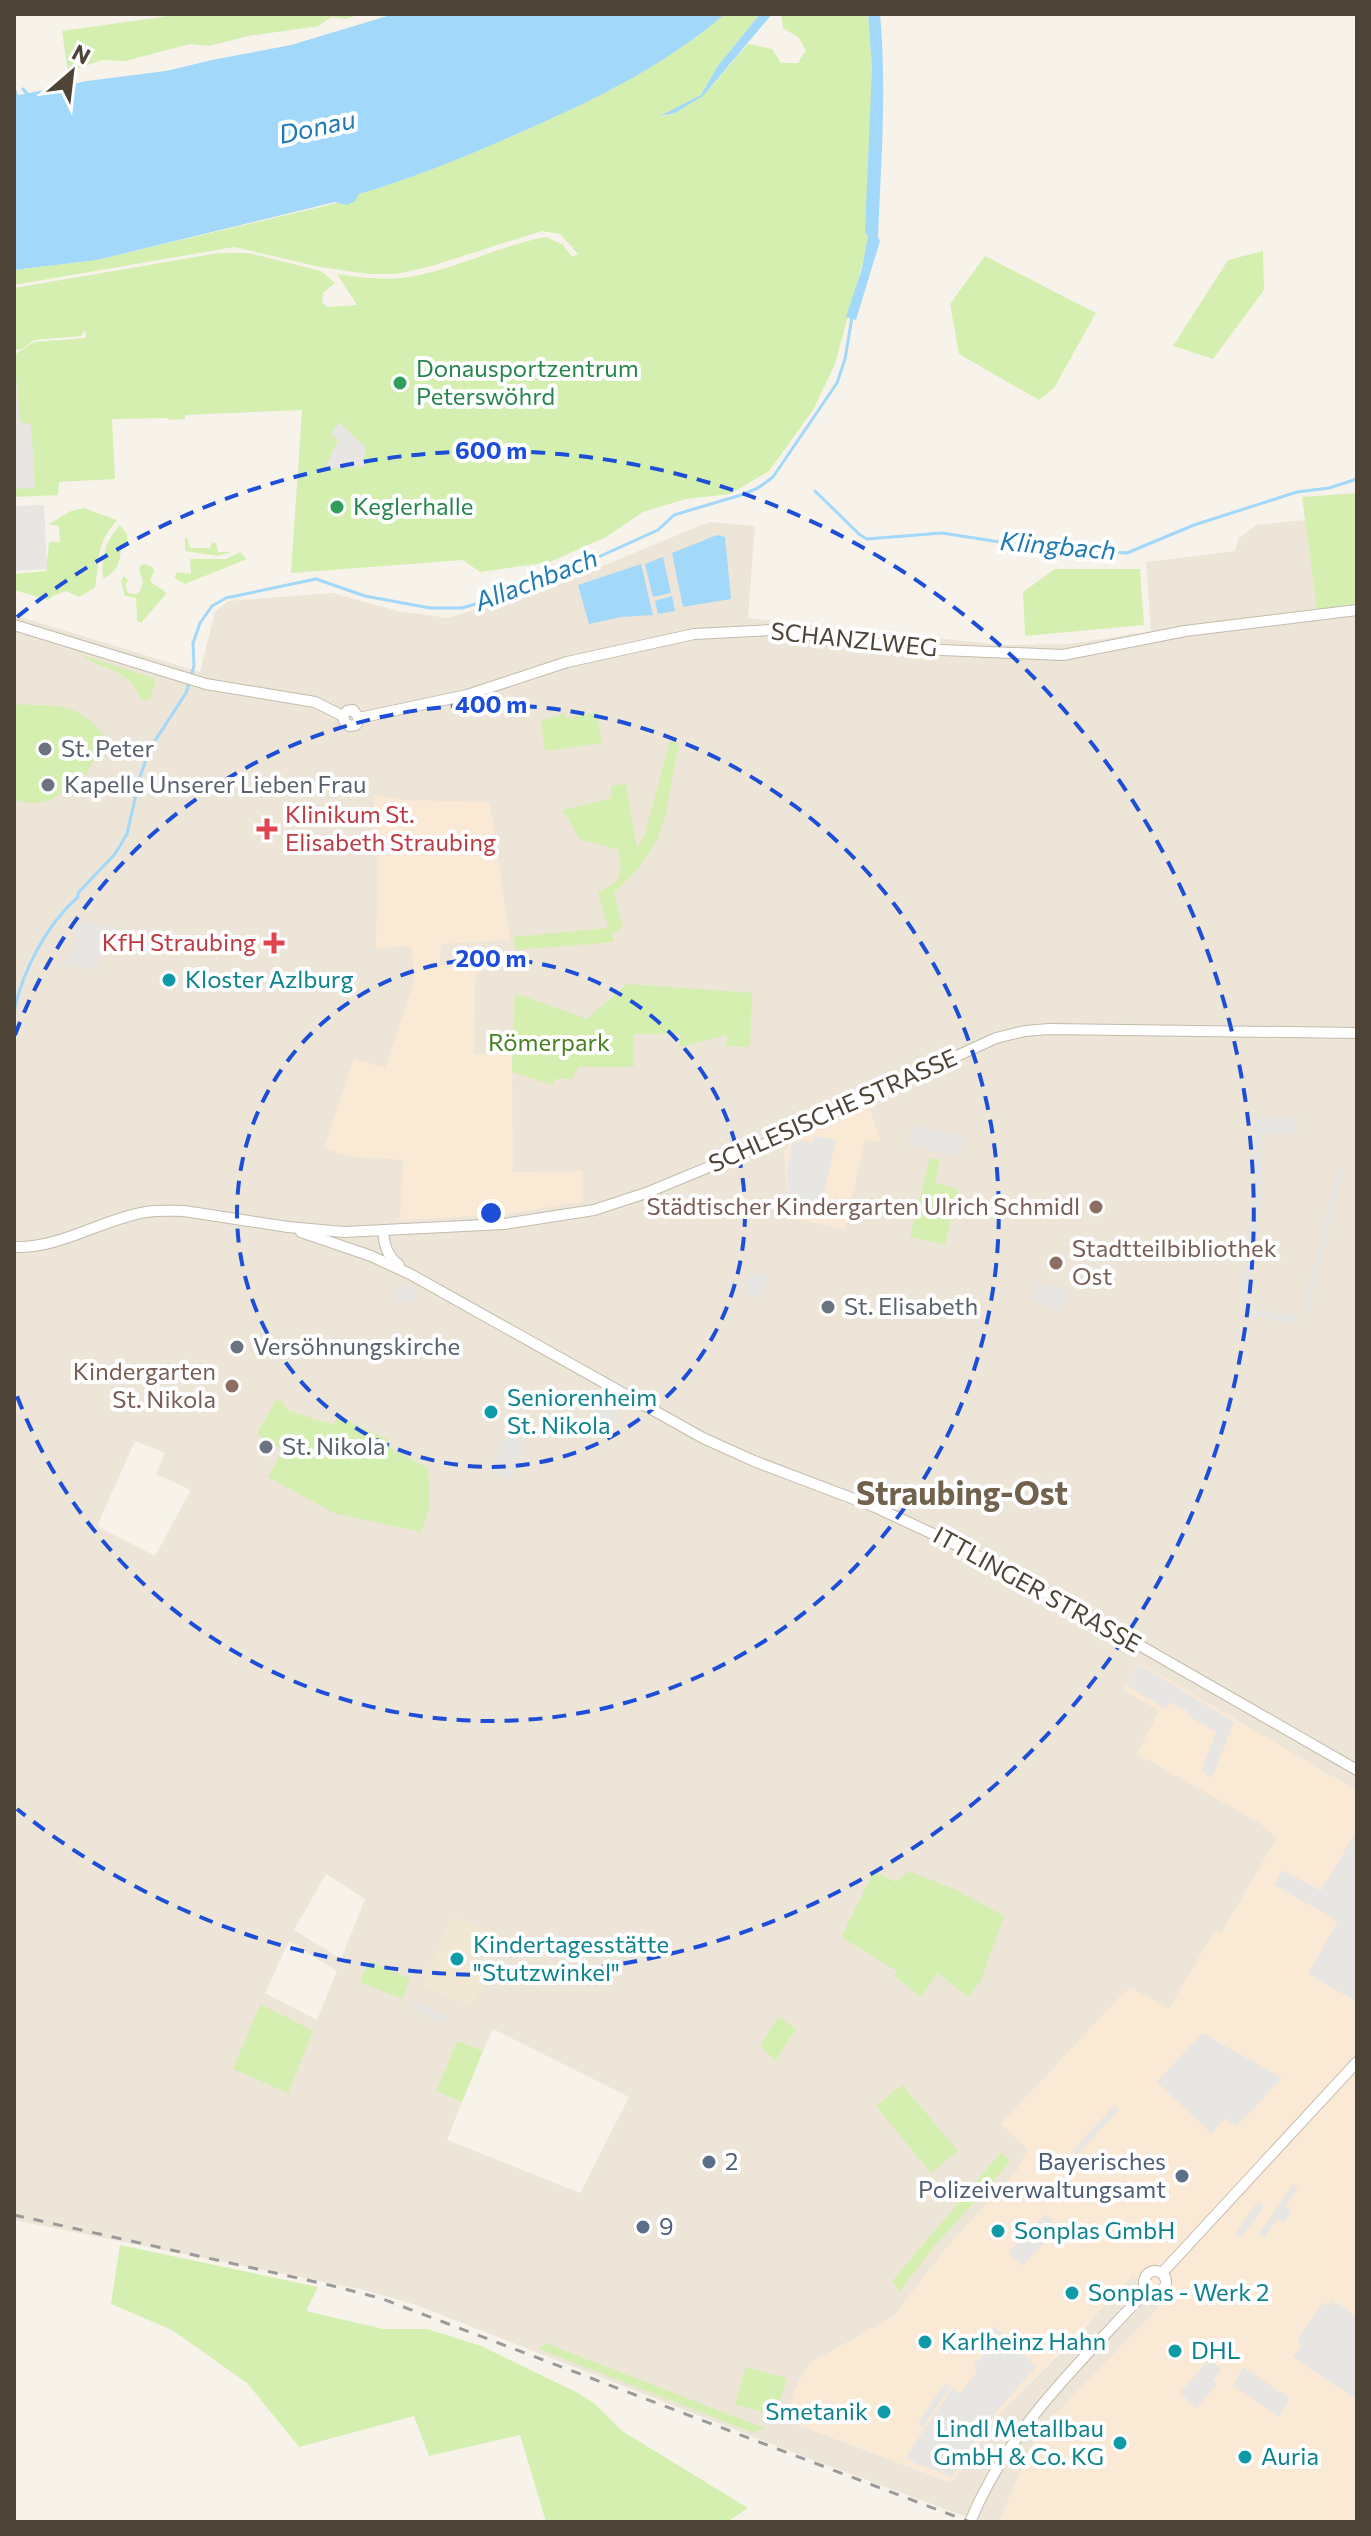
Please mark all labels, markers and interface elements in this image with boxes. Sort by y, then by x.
north arrow [32,32,112,112]
text: N [68,38,95,70]
water label: Donau [275,102,358,149]
place label: Donausportzentrum Peterswöhrd [416,353,639,410]
marker: Donausportzentrum Peterswöhrd [391,374,409,392]
text: 600 m [455,435,527,464]
place label: Keglerhalle [353,491,473,520]
marker: Keglerhalle [328,498,346,516]
water label: Klingbach [999,524,1117,565]
water label: Allachbach [469,541,601,617]
street label: SCHANZLWEG [769,615,939,662]
text: 400 m [455,689,527,718]
place label: St. Peter [61,733,154,762]
marker: St. Peter [36,740,54,758]
place label: Kapelle Unserer Lieben Frau [64,769,366,798]
marker: Kapelle Unserer Lieben Frau [39,776,57,794]
place label: Klinikum St. Elisabeth Straubing [285,799,496,856]
marker: Klinikum St. Elisabeth Straubing [256,818,278,840]
place label: KfH Straubing [102,927,256,956]
marker: KfH Straubing [263,932,285,954]
text: 200 m [456,943,526,972]
place label: Kloster Azlburg [185,964,353,993]
marker: Kloster Azlburg [160,971,178,989]
park label: Römerpark [488,1027,610,1056]
street label: SCHLESISCHE STRASSE [704,1042,961,1178]
place label: Städtischer Kindergarten Ulrich Schmidl [646,1191,1080,1220]
marker: Städtischer Kindergarten Ulrich Schmidl [1087,1198,1105,1216]
centre of rings [477,1199,505,1227]
place label: Stadtteilbibliothek Ost [1072,1233,1277,1290]
marker: Stadtteilbibliothek Ost [1047,1254,1065,1272]
place label: St. Elisabeth [844,1291,978,1320]
marker: St. Elisabeth [819,1298,837,1316]
place label: Versöhnungskirche [253,1331,460,1360]
marker: Versöhnungskirche [228,1338,246,1356]
place label: Kindergarten St. Nikola [73,1356,216,1413]
marker: Kindergarten St. Nikola [223,1377,241,1395]
place label: Seniorenheim St. Nikola [507,1382,657,1439]
marker: Seniorenheim St. Nikola [482,1403,500,1421]
place label: St. Nikola [282,1431,386,1460]
marker: St. Nikola [257,1438,275,1456]
district label: Straubing-Ost [856,1472,1068,1512]
street label: ITTLINGER STRASSE [929,1520,1147,1658]
place label: Kindertagesstätte "Stutzwinkel" [473,1929,669,1986]
marker: Kindertagesstätte "Stutzwinkel" [448,1950,466,1968]
place label: 2 [725,2146,738,2175]
place label: Bayerisches Polizeiverwaltungsamt [918,2146,1166,2203]
marker: 2 [700,2153,718,2171]
marker: Bayerisches Polizeiverwaltungsamt [1173,2167,1191,2185]
place label: 9 [659,2211,674,2240]
place label: Sonplas GmbH [1014,2215,1175,2244]
marker: 9 [634,2218,652,2236]
marker: Sonplas GmbH [989,2222,1007,2240]
place label: Sonplas - Werk 2 [1088,2277,1269,2306]
marker: Sonplas - Werk 2 [1063,2284,1081,2302]
place label: Karlheinz Hahn [941,2326,1106,2355]
marker: Karlheinz Hahn [916,2333,934,2351]
place label: DHL [1191,2335,1240,2364]
marker: DHL [1166,2342,1184,2360]
place label: Smetanik [765,2396,868,2425]
marker: Smetanik [875,2403,893,2421]
place label: Lindl Metallbau GmbH & Co. KG [933,2413,1104,2470]
marker: Lindl Metallbau GmbH & Co. KG [1111,2434,1129,2452]
place label: Auria [1261,2441,1319,2470]
marker: Auria [1236,2448,1254,2466]

